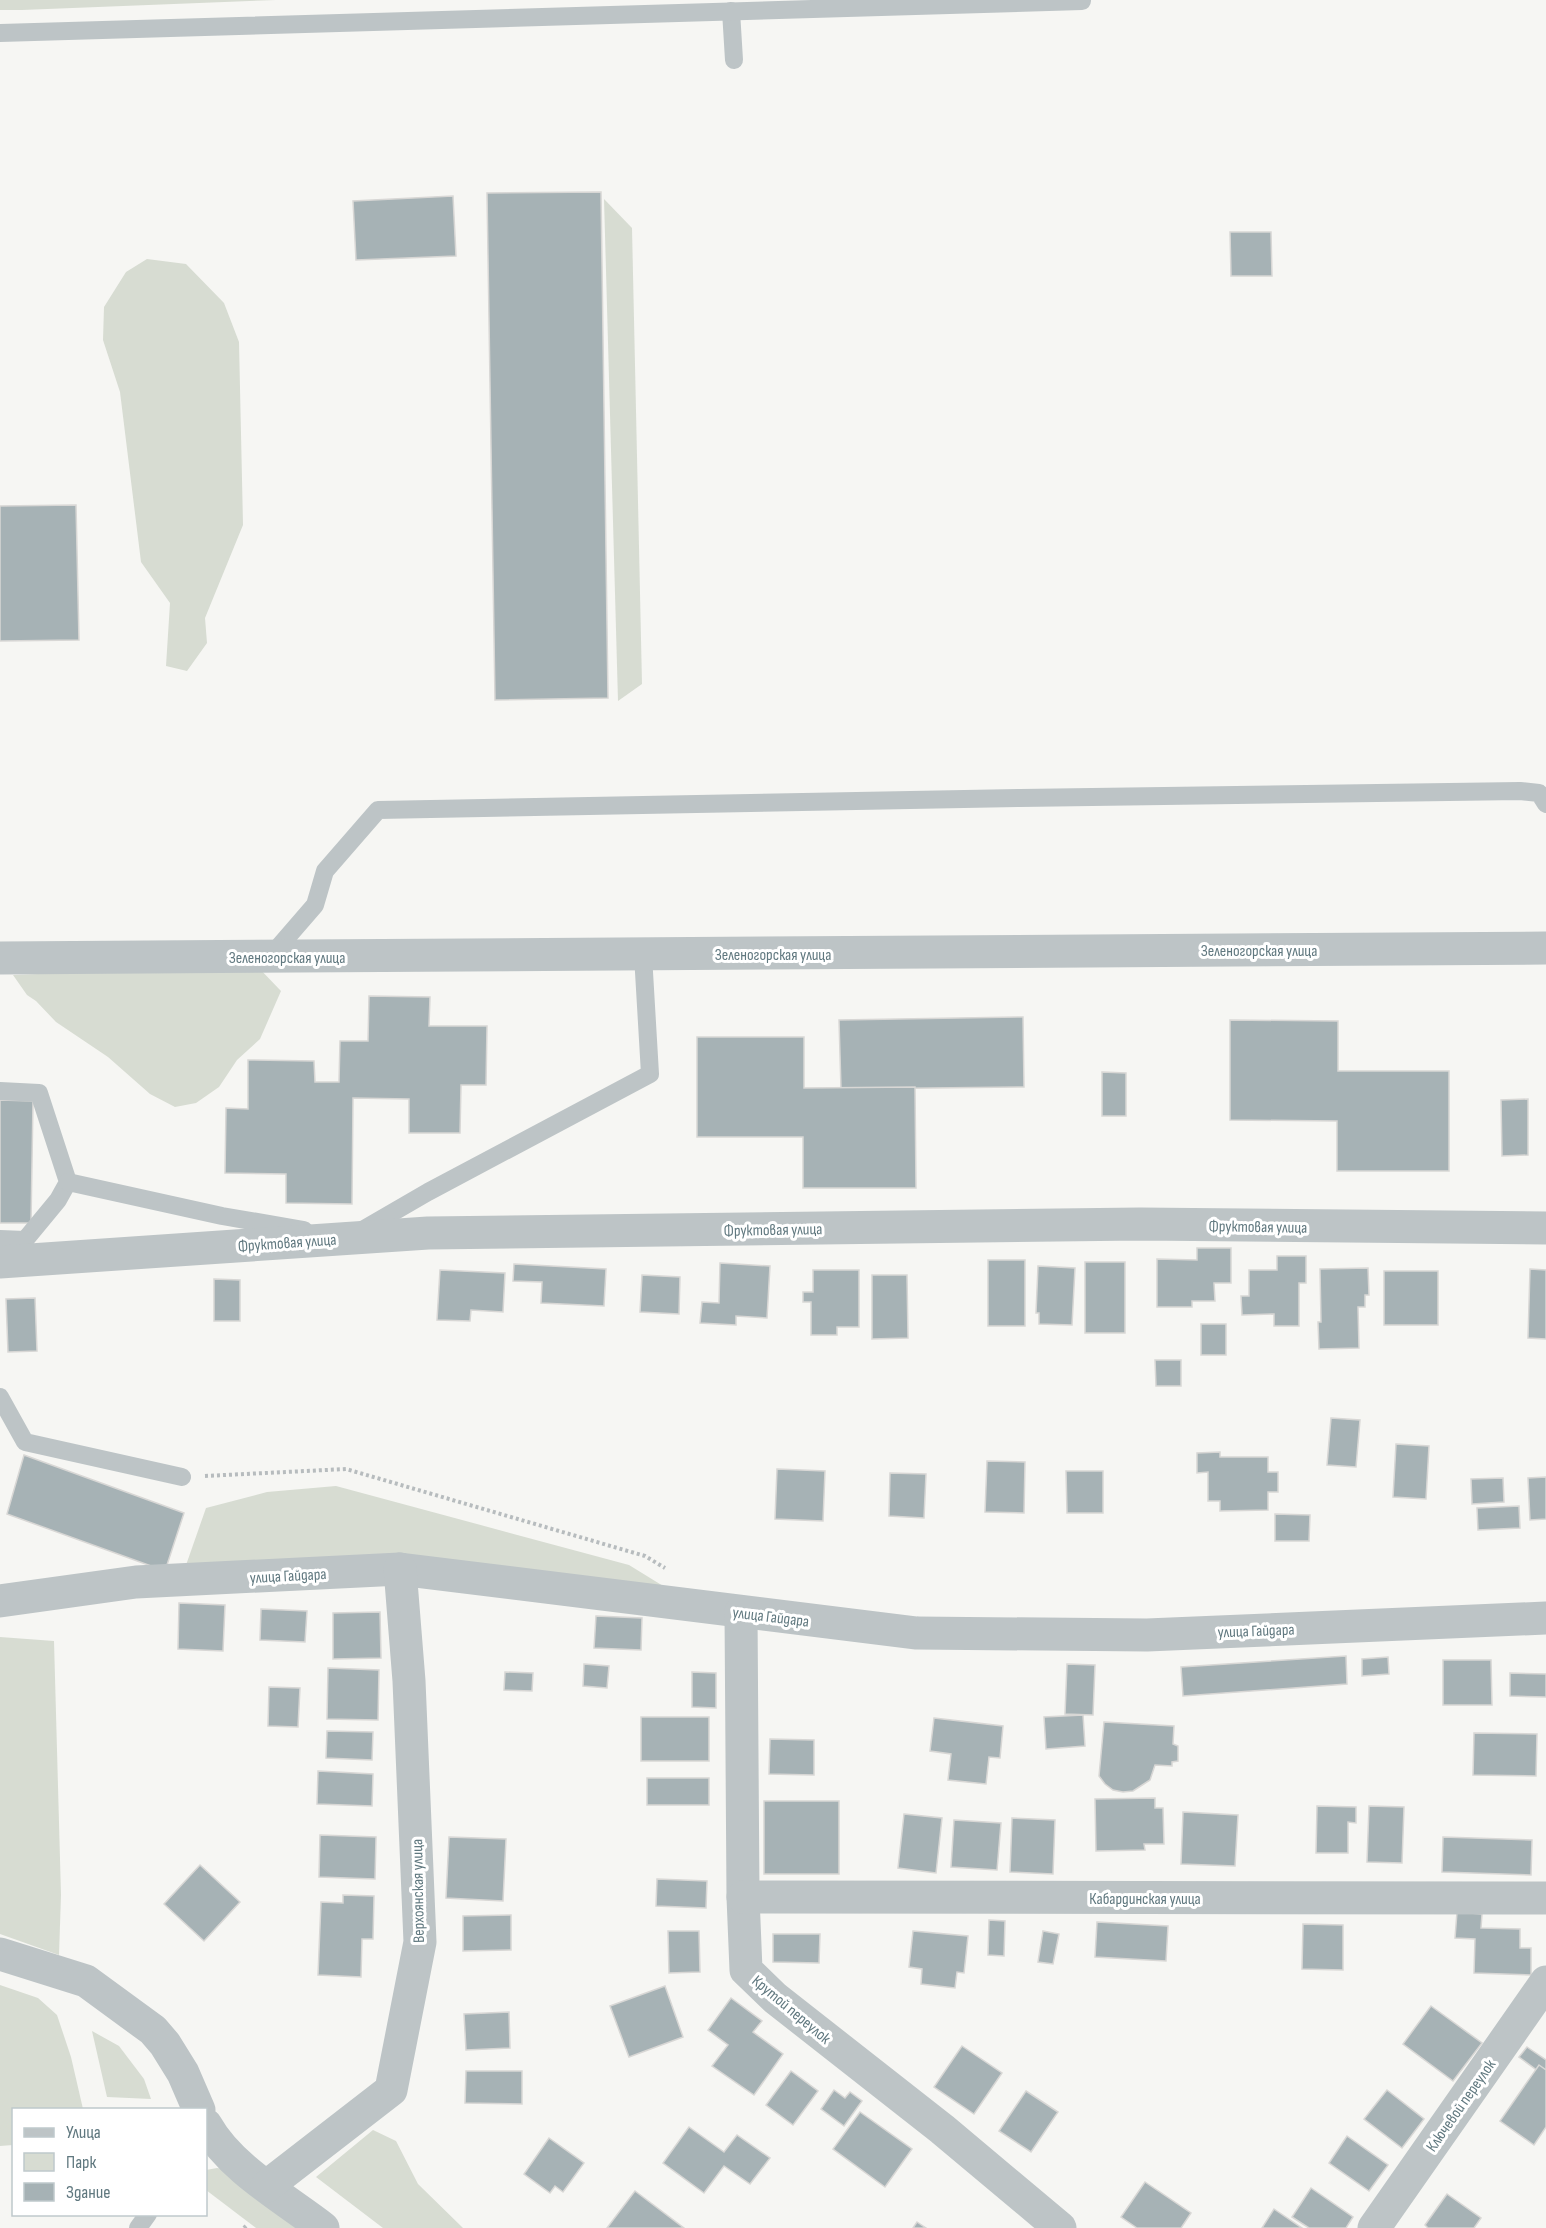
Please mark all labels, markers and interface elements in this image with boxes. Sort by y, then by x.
street label: Зеленогорская улица [1201,942,1317,961]
street label: Зеленогорская улица [715,946,831,965]
street label: Зеленогорская улица [229,949,345,968]
street label: Фруктовая улица [1209,1217,1307,1238]
street label: Фруктовая улица [724,1220,822,1241]
street label: Фруктовая улица [237,1231,337,1256]
street label: улица Гайдара [249,1565,327,1588]
street label: улица Гайдара [731,1603,810,1632]
street label: улица Гайдара [1217,1621,1295,1642]
street label: Верхоянская улица [408,1839,429,1943]
street label: Кабардинская улица [1089,1890,1201,1909]
street label: Крутой переулок [748,1972,835,2049]
street label: Ключевой переулок [1422,2055,1501,2156]
legend [12,2108,207,2216]
text: Улица [66,2122,101,2143]
text: Парк [66,2152,97,2173]
text: Здание [66,2182,111,2203]

